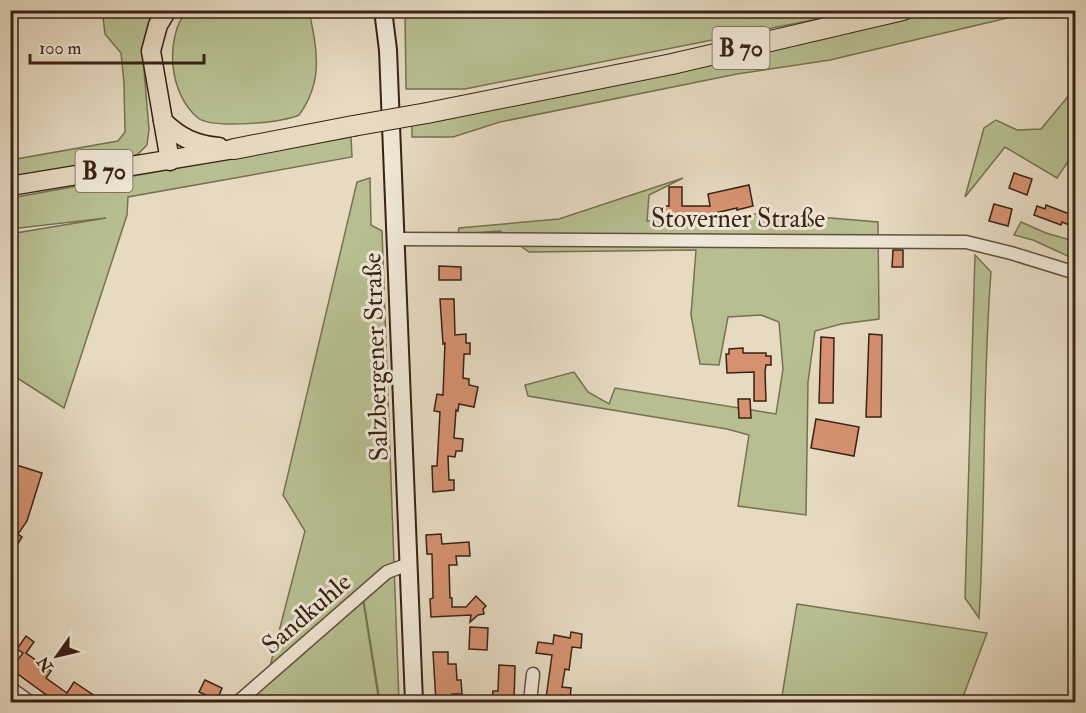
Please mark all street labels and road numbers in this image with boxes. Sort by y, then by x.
road number: B 70 [712,27,770,69]
road number: B 70 [76,150,132,192]
street label: Stoverner Straße [651,203,825,235]
street label: Salzbergener Straße [356,252,396,462]
street label: Sandkuhle [255,566,358,661]

